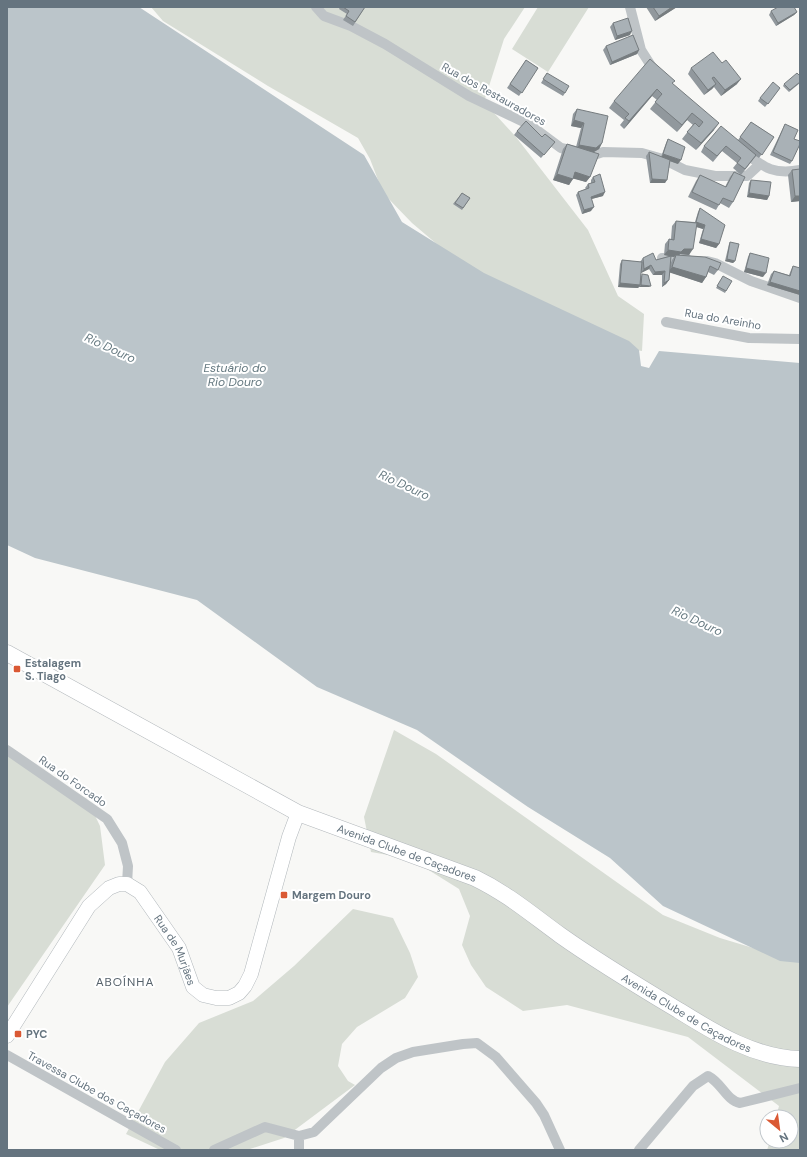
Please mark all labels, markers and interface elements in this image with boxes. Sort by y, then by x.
street label: Rua dos Restauradores [439,60,549,128]
street label: Rua do Areinho [684,305,762,333]
water label: Rio Douro [82,329,138,367]
water label: Estuário do Rio Douro [203,360,267,390]
water label: Rio Douro [376,466,432,504]
water label: Rio Douro [669,602,725,640]
place label: Estalagem S. Tiago [25,656,81,683]
marker: Estalagem S. Tiago [12,664,22,674]
street label: Rua do Forcado [36,752,110,810]
street label: Avenida Clube de Caçadores [335,821,478,885]
place label: Margem Douro [292,888,371,902]
marker: Margem Douro [279,890,289,900]
street label: Rua de Murjães [151,912,199,987]
street label: Avenida Clube de Caçadores [619,970,753,1055]
district label: ABOÍNHA [96,974,154,990]
place label: PYC [26,1027,47,1041]
marker: PYC [13,1029,23,1039]
street label: Travessa Clube dos Caçadores [25,1048,169,1136]
north arrow [759,1109,799,1149]
text: N [777,1130,791,1146]

